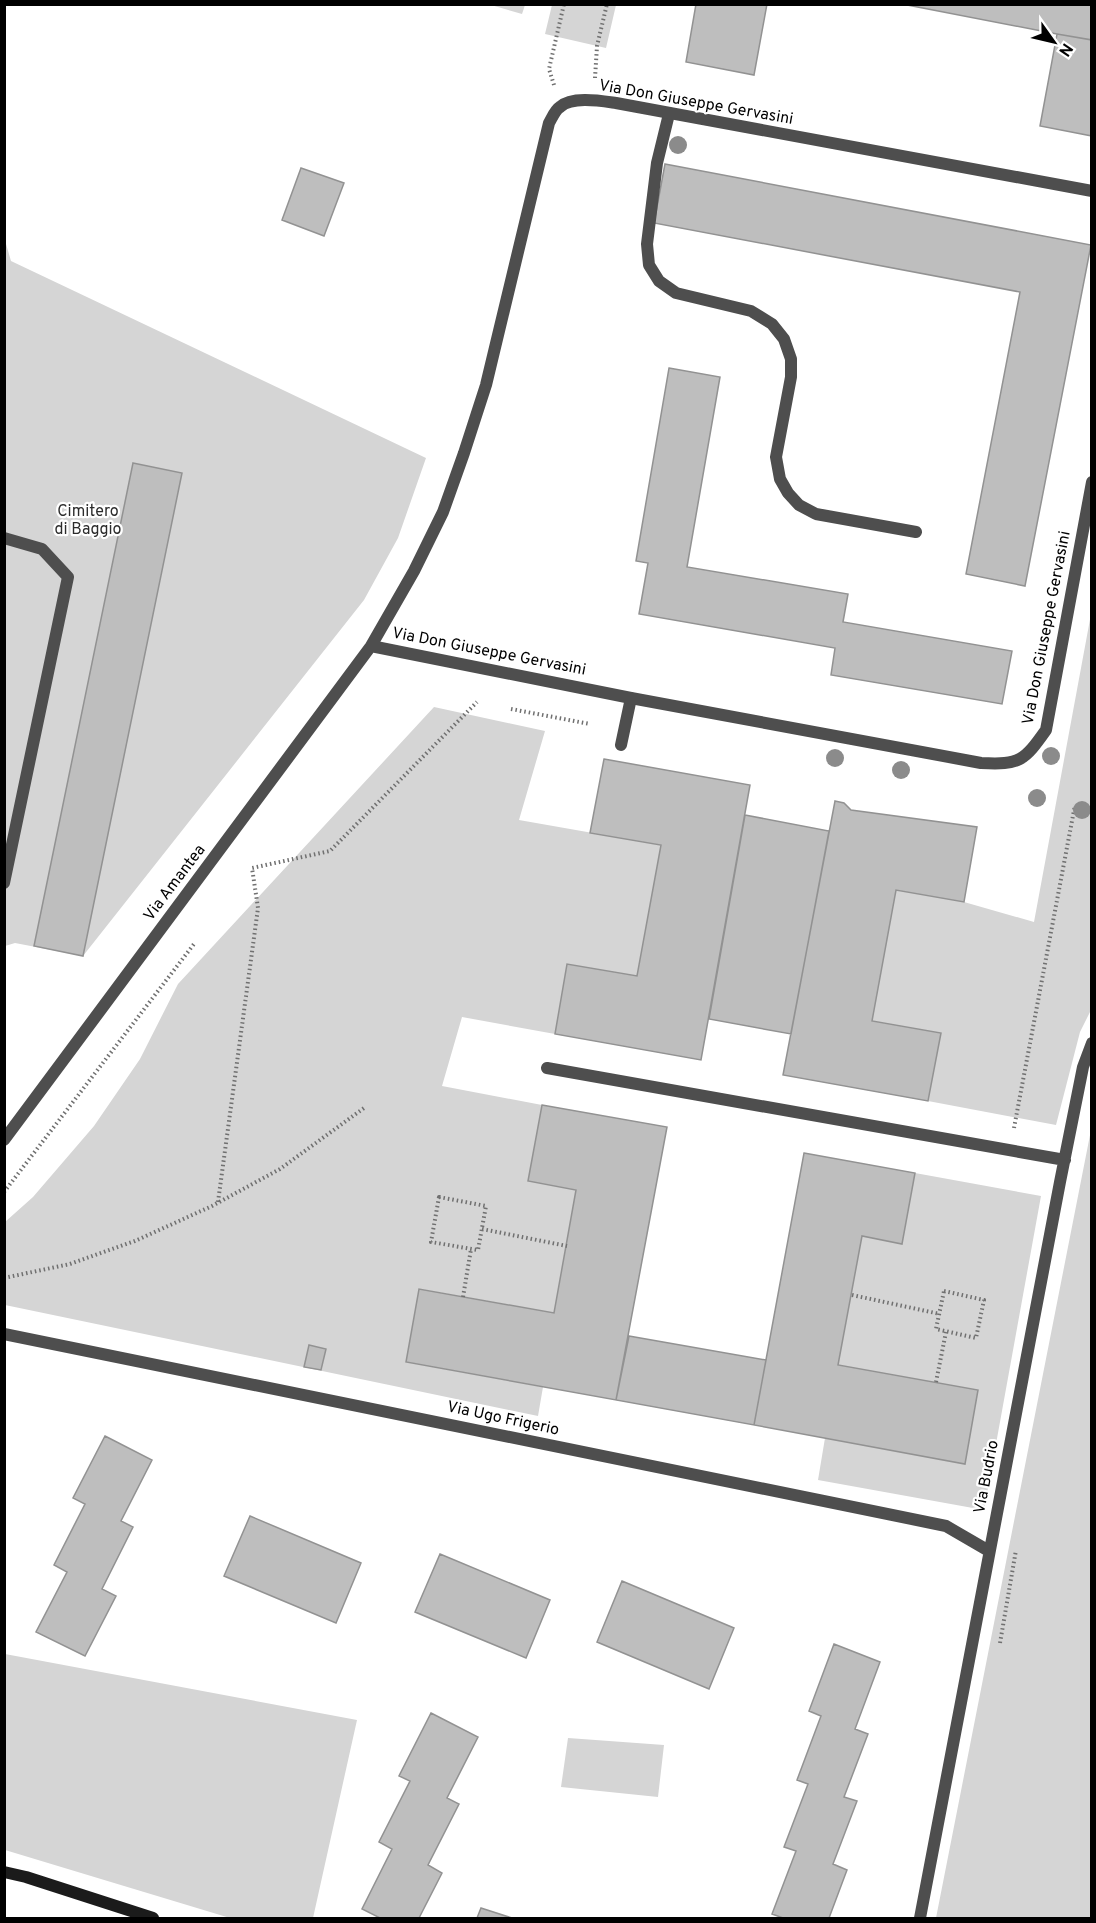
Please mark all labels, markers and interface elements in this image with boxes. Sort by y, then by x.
north arrow [1024,12,1084,72]
text: N [1053,39,1076,60]
street label: Via Don Giuseppe Gervasini [597,76,795,130]
park label: Cimitero di Baggio [54,502,122,540]
street label: Via Don Giuseppe Gervasini [1018,529,1076,727]
street label: Via Don Giuseppe Gervasini [390,623,588,681]
street label: Via Amantea [140,841,210,925]
street label: Via Ugo Frigerio [445,1397,561,1441]
street label: Via Budrio [970,1439,1004,1515]

